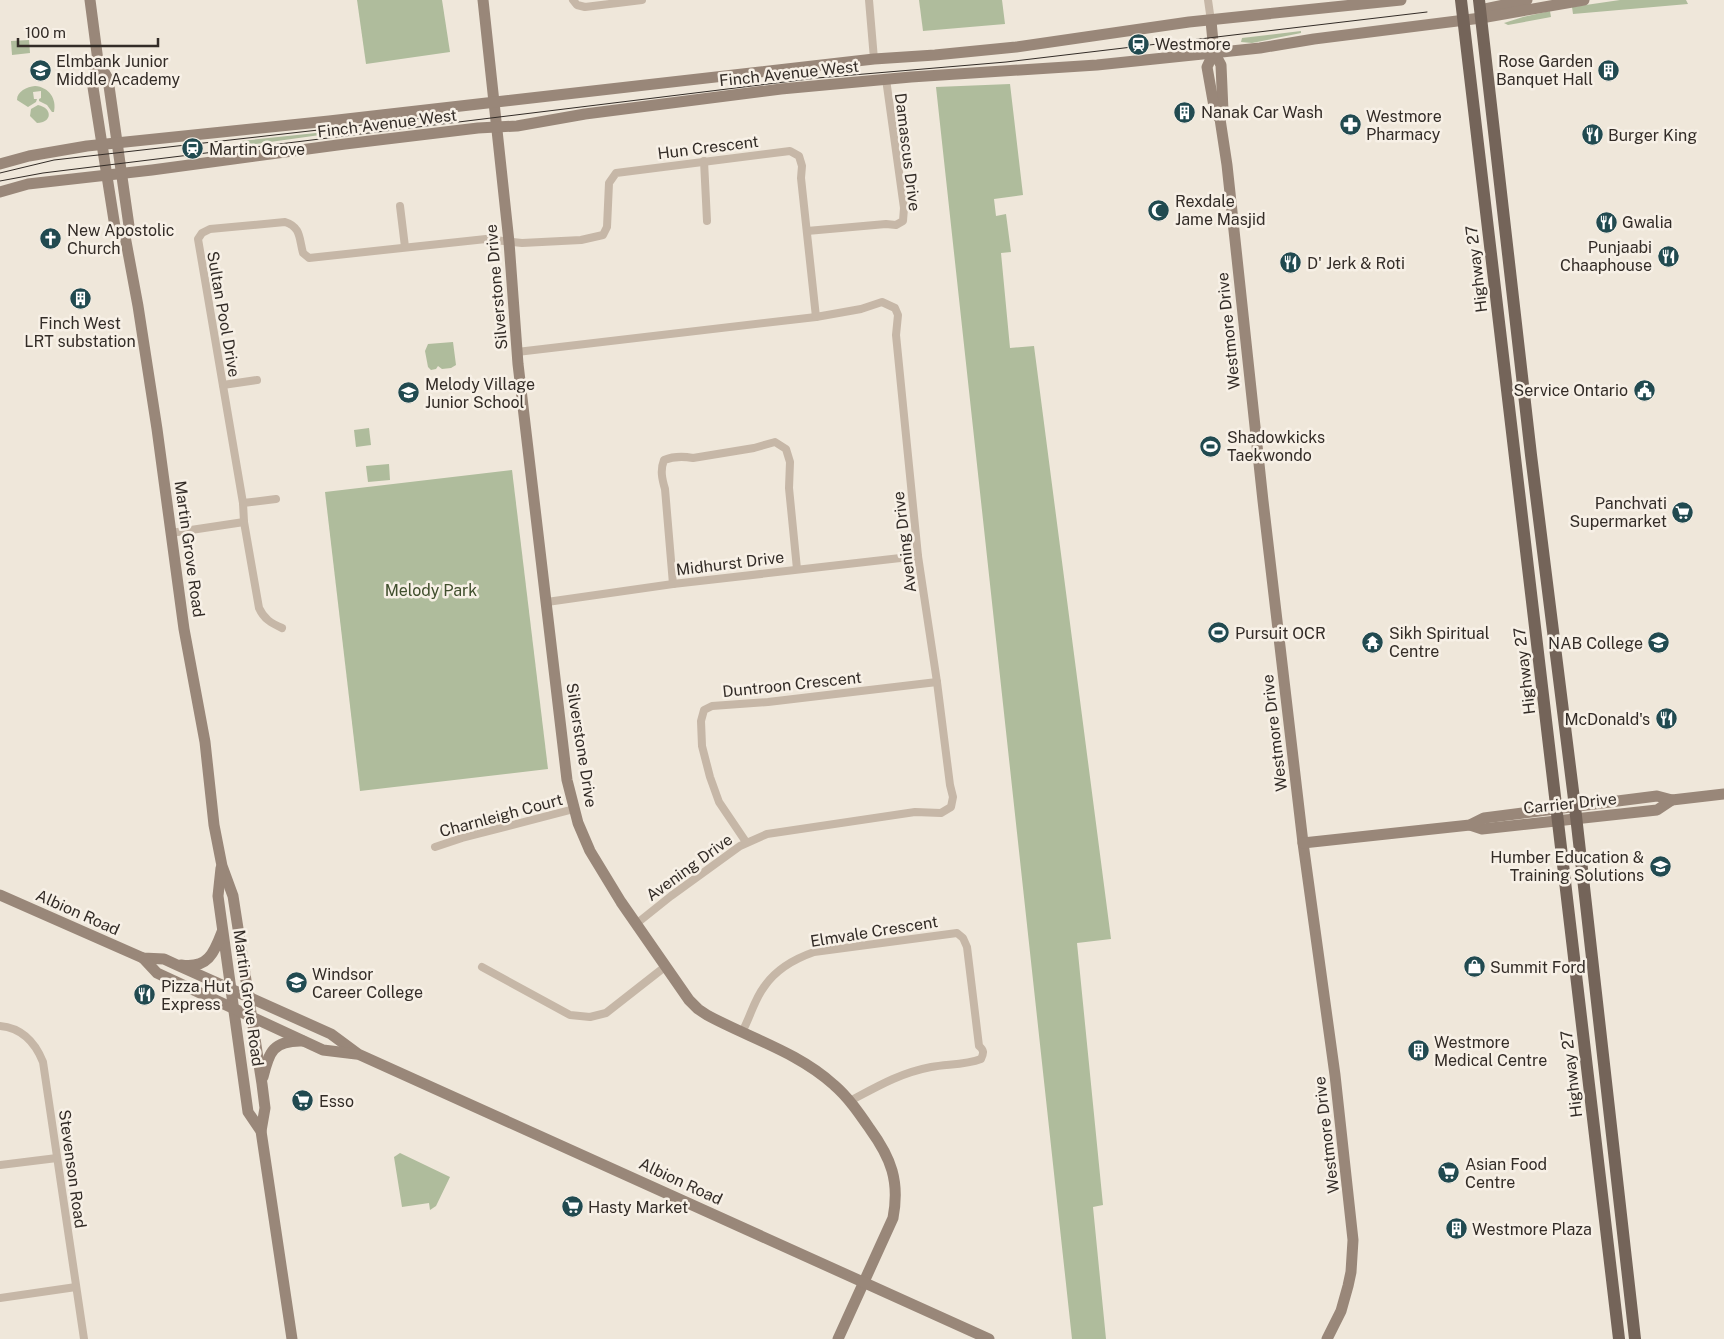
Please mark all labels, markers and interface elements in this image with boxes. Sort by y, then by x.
scale bar [18,15,158,47]
text: 100 m [25,24,66,41]
station icon: Westmore [1127,32,1151,56]
place label: Westmore [1155,35,1231,54]
place label: Elmbank Junior Middle Academy [56,52,180,89]
place label: Rose Garden Banquet Hall [1496,52,1593,89]
street label: Finch Avenue West [718,57,860,90]
school or university icon: Elmbank Junior Middle Academy [28,58,52,82]
building icon: Rose Garden Banquet Hall [1597,58,1621,82]
street label: Damascus Drive [891,92,924,212]
building icon: Nanak Car Wash [1173,100,1197,124]
place label: Nanak Car Wash [1201,103,1323,122]
street label: Finch Avenue West [316,106,458,141]
place label: Westmore Pharmacy [1366,107,1442,144]
pharmacy icon: Westmore Pharmacy [1338,113,1362,137]
restaurant icon: Burger King [1580,123,1604,147]
place label: Burger King [1608,126,1697,145]
street label: Hun Crescent [656,132,760,163]
station icon: Martin Grove [181,137,205,161]
place label: Martin Grove [209,140,305,159]
place label: Rexdale Jame Masjid [1175,192,1266,229]
mosque icon: Rexdale Jame Masjid [1147,198,1171,222]
restaurant icon: Gwalia [1594,210,1618,234]
place label: Gwalia [1622,213,1672,232]
place label: New Apostolic Church [67,221,175,258]
street label: Silverstone Drive [482,223,511,350]
street label: Highway 27 [1462,224,1491,314]
church icon: New Apostolic Church [39,227,63,251]
place label: Punjaabi Chaaphouse [1560,238,1652,275]
restaurant icon: Punjaabi Chaaphouse [1656,244,1680,268]
street label: Sultan Pool Drive [203,250,244,379]
restaurant icon: D' Jerk & Roti [1279,251,1303,275]
place label: D' Jerk & Roti [1307,254,1405,273]
street label: Westmore Drive [1213,271,1244,391]
building icon: Finch West LRT substation [68,287,92,311]
place label: Finch West LRT substation [24,314,136,351]
place label: Melody Village Junior School [425,375,535,412]
public building icon: Service Ontario [1632,378,1656,402]
school or university icon: Melody Village Junior School [397,381,421,405]
place label: Service Ontario [1513,381,1628,400]
place label: Shadowkicks Taekwondo [1227,428,1325,465]
sports icon: Shadowkicks Taekwondo [1199,434,1223,458]
street label: Martin Grove Road [171,480,209,619]
street label: Avening Drive [889,490,920,594]
place label: Panchvati Supermarket [1570,494,1667,531]
supermarket icon: Panchvati Supermarket [1671,500,1695,524]
street label: Midhurst Drive [675,547,785,580]
park label: Melody Park [385,581,477,600]
sports icon: Pursuit OCR [1207,621,1231,645]
place label: Pursuit OCR [1235,624,1326,643]
place label: Sikh Spiritual Centre [1389,624,1490,661]
street label: Highway 27 [1510,626,1539,716]
temple icon: Sikh Spiritual Centre [1361,630,1385,654]
school or university icon: NAB College [1647,631,1671,655]
place label: NAB College [1548,634,1643,653]
street label: Duntroon Crescent [721,668,863,701]
street label: Westmore Drive [1258,673,1291,793]
street label: Silverstone Drive [562,681,601,809]
restaurant icon: McDonald's [1654,707,1678,731]
place label: McDonald's [1564,710,1650,729]
street label: Carrier Drive [1522,789,1618,818]
street label: Charnleigh Court [437,790,565,841]
street label: Avening Drive [642,830,736,905]
place label: Humber Education & Training Solutions [1490,848,1644,885]
school or university icon: Humber Education & Training Solutions [1648,854,1672,878]
street label: Albion Road [33,886,123,939]
street label: Elmvale Crescent [809,912,939,951]
street label: Martin Grove Road [230,929,268,1068]
shop icon: Summit Ford [1462,955,1486,979]
place label: Summit Ford [1490,958,1586,977]
place label: Windsor Career College [312,965,423,1002]
school or university icon: Windsor Career College [284,971,308,995]
place label: Pizza Hut Express [161,977,231,1014]
restaurant icon: Pizza Hut Express [133,983,157,1007]
street label: Highway 27 [1557,1029,1586,1119]
place label: Westmore Medical Centre [1434,1033,1547,1070]
building icon: Westmore Medical Centre [1406,1039,1430,1063]
street label: Westmore Drive [1310,1075,1343,1195]
supermarket icon: Esso [291,1089,315,1113]
place label: Esso [319,1092,354,1111]
street label: Stevenson Road [55,1109,90,1230]
street label: Albion Road [636,1154,725,1209]
place label: Asian Food Centre [1465,1155,1547,1192]
supermarket icon: Asian Food Centre [1437,1161,1461,1185]
supermarket icon: Hasty Market [560,1195,584,1219]
place label: Hasty Market [588,1198,688,1217]
building icon: Westmore Plaza [1444,1217,1468,1241]
place label: Westmore Plaza [1472,1220,1592,1239]

